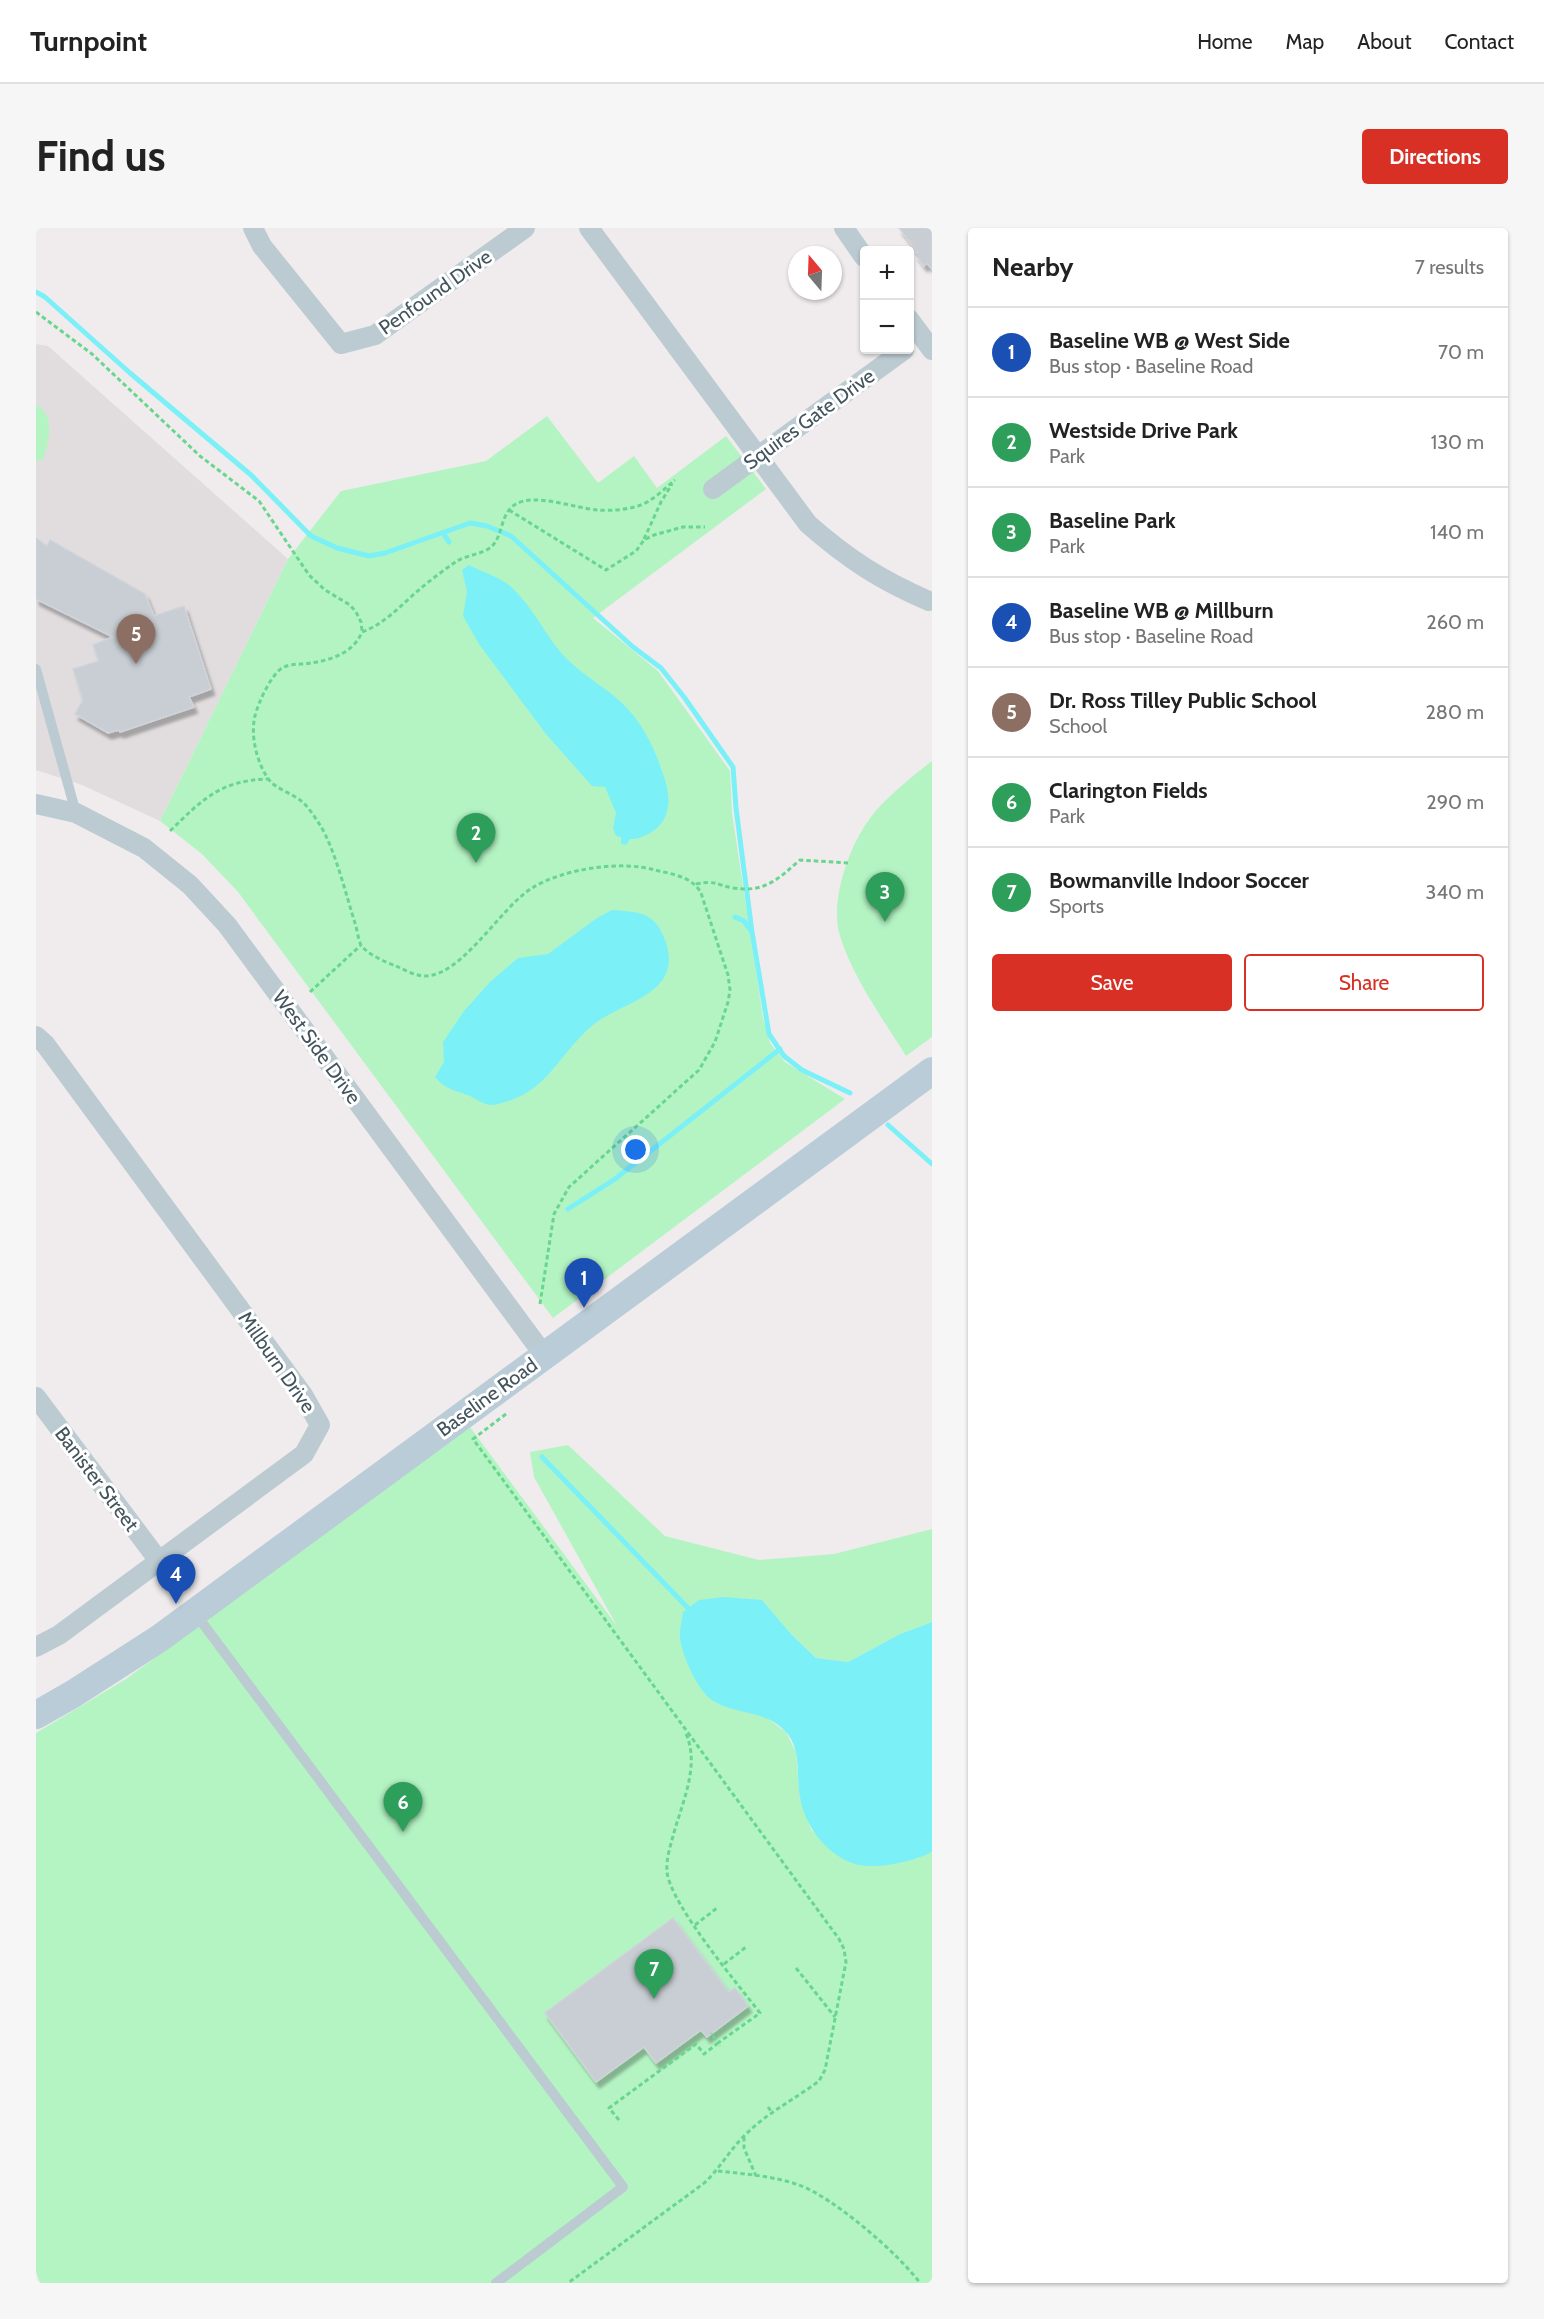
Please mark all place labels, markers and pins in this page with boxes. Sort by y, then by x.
pin: 5 [116,614,156,664]
pin: 2 [456,814,496,863]
pin: 3 [866,872,904,922]
pin: 1 [564,1258,604,1308]
pin: 4 [156,1554,196,1604]
pin: 6 [384,1782,422,1832]
pin: 7 [634,1950,674,1999]

